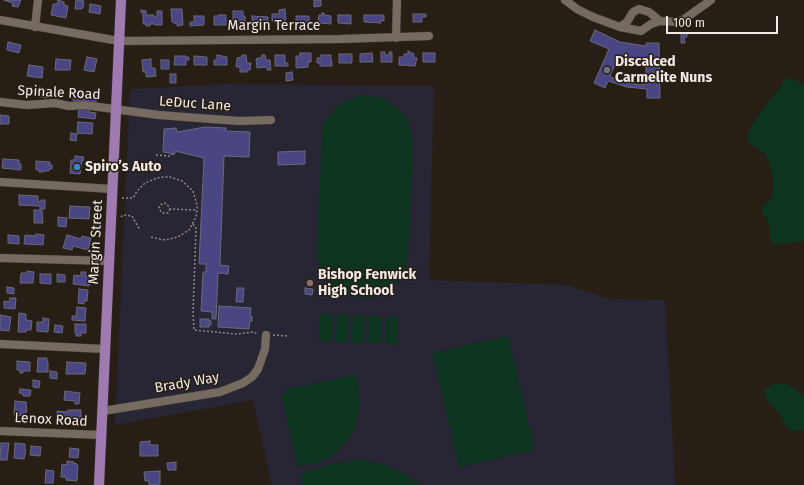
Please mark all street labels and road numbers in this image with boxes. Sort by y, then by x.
street label: Margin Terrace [228,18,320,34]
street label: Spinale Road [17,82,101,104]
street label: LeDuc Lane [158,93,232,115]
street label: Margin Street [85,199,107,285]
street label: Brady Way [153,369,221,397]
street label: Lenox Road [14,410,88,430]

